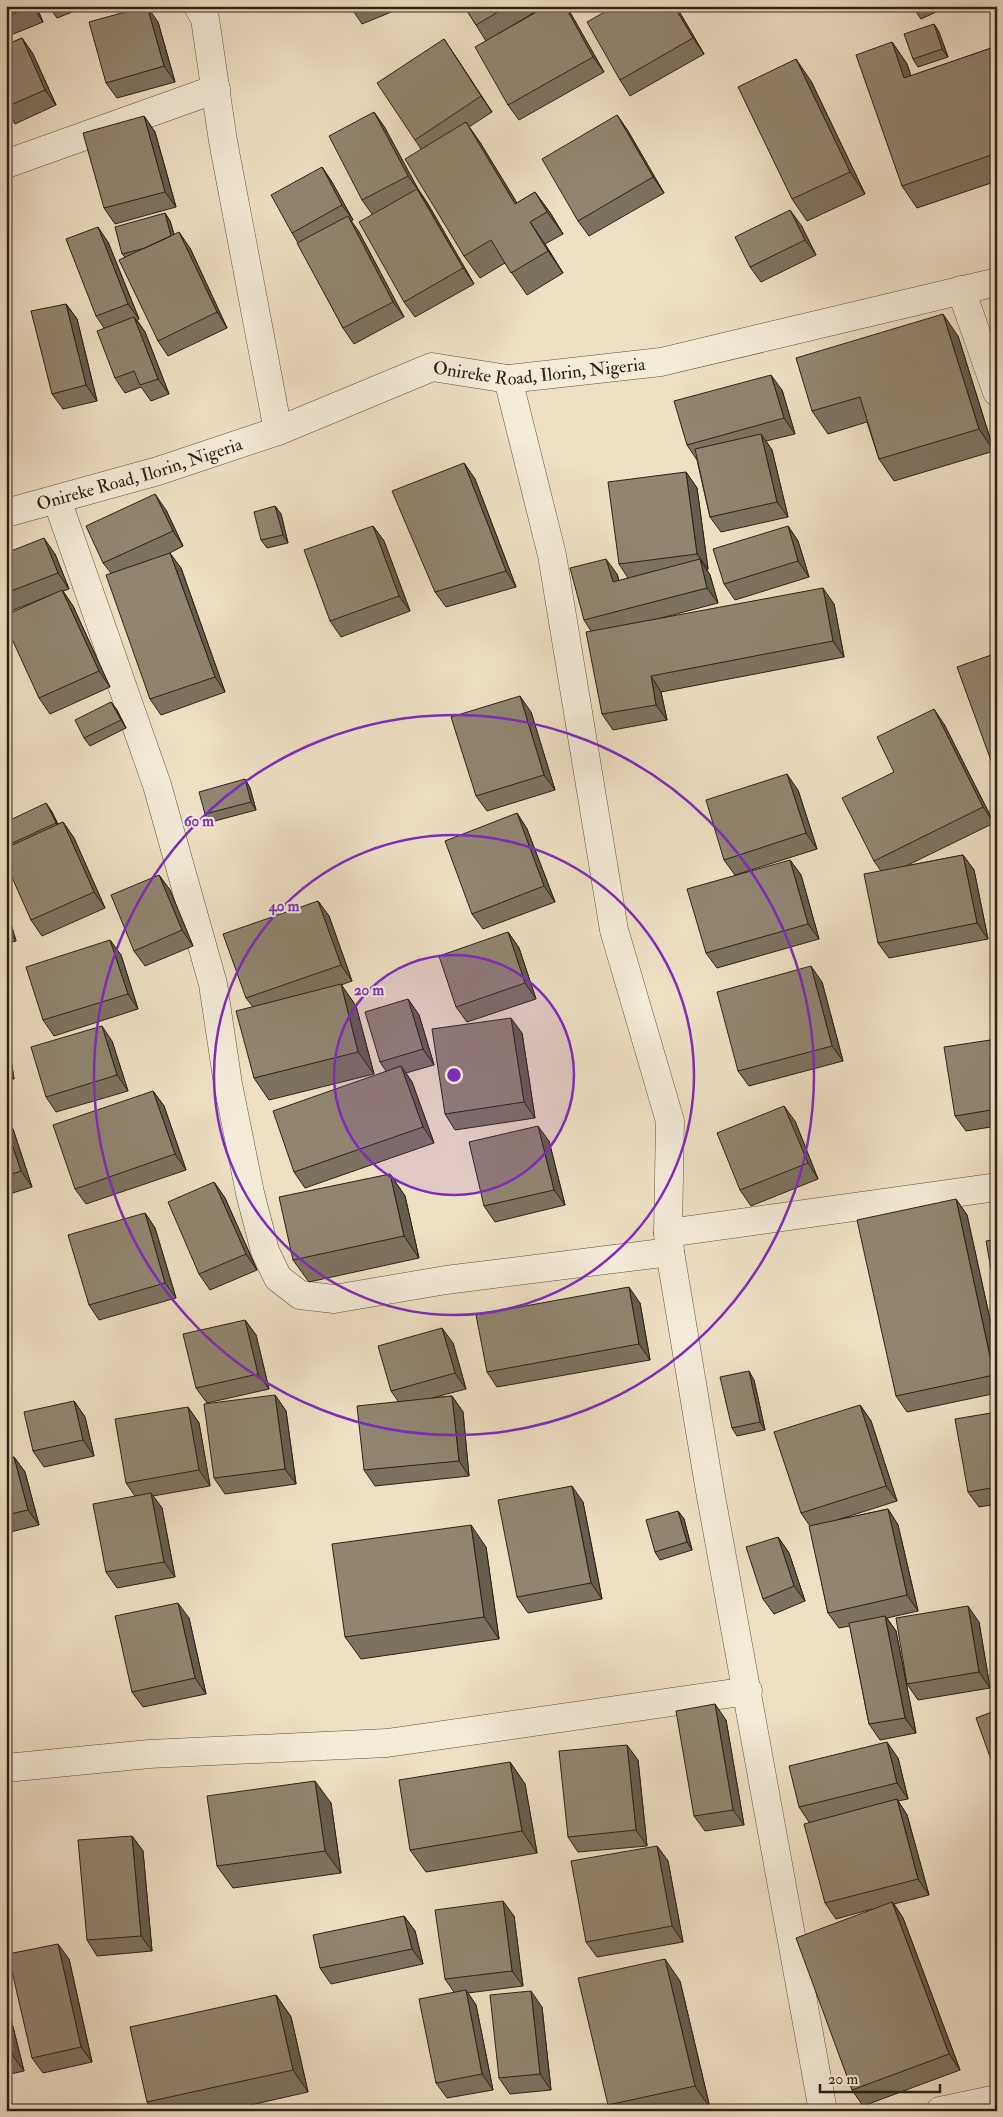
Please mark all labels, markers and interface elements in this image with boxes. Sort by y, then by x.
street label: Onireke Road, Ilorin, Nigeria [431,353,647,391]
street label: Onireke Road, Ilorin, Nigeria [34,432,246,516]
text: 60 m [184,812,214,831]
text: 40 m [268,897,300,916]
text: 20 m [354,981,384,1000]
centre of rings [445,1066,463,1084]
scale bar [820,2062,940,2094]
text: 20 m [828,2070,858,2089]

